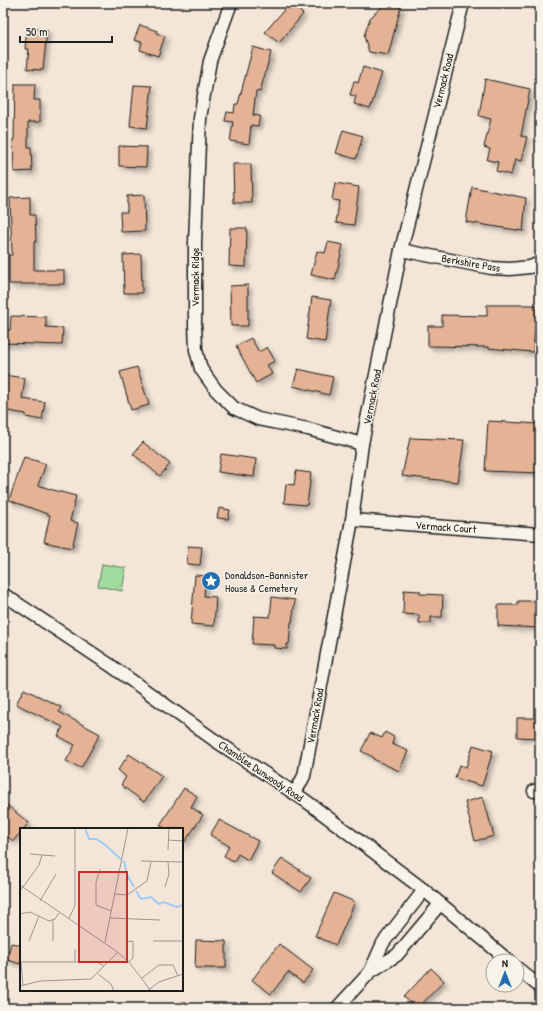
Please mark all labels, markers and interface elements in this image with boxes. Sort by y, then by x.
scale bar [20,18,112,44]
text: 50 m [26,23,47,40]
street label: Vermack Road [429,51,457,110]
street label: Vermack Ridge [188,247,202,306]
street label: Berkshire Pass [441,251,501,275]
street label: Vermack Road [360,367,384,426]
street label: Vermack Court [415,518,477,536]
place label: Donaldson-Bannister House & Cemetery [225,568,309,595]
place icon: Donaldson-Bannister House & Cemetery [200,570,222,592]
street label: Vermack Road [303,687,327,745]
street label: Chamblee Dunwoody Road [216,737,307,805]
inset map [20,828,183,991]
north arrow [485,953,525,993]
text: N [502,956,508,970]

